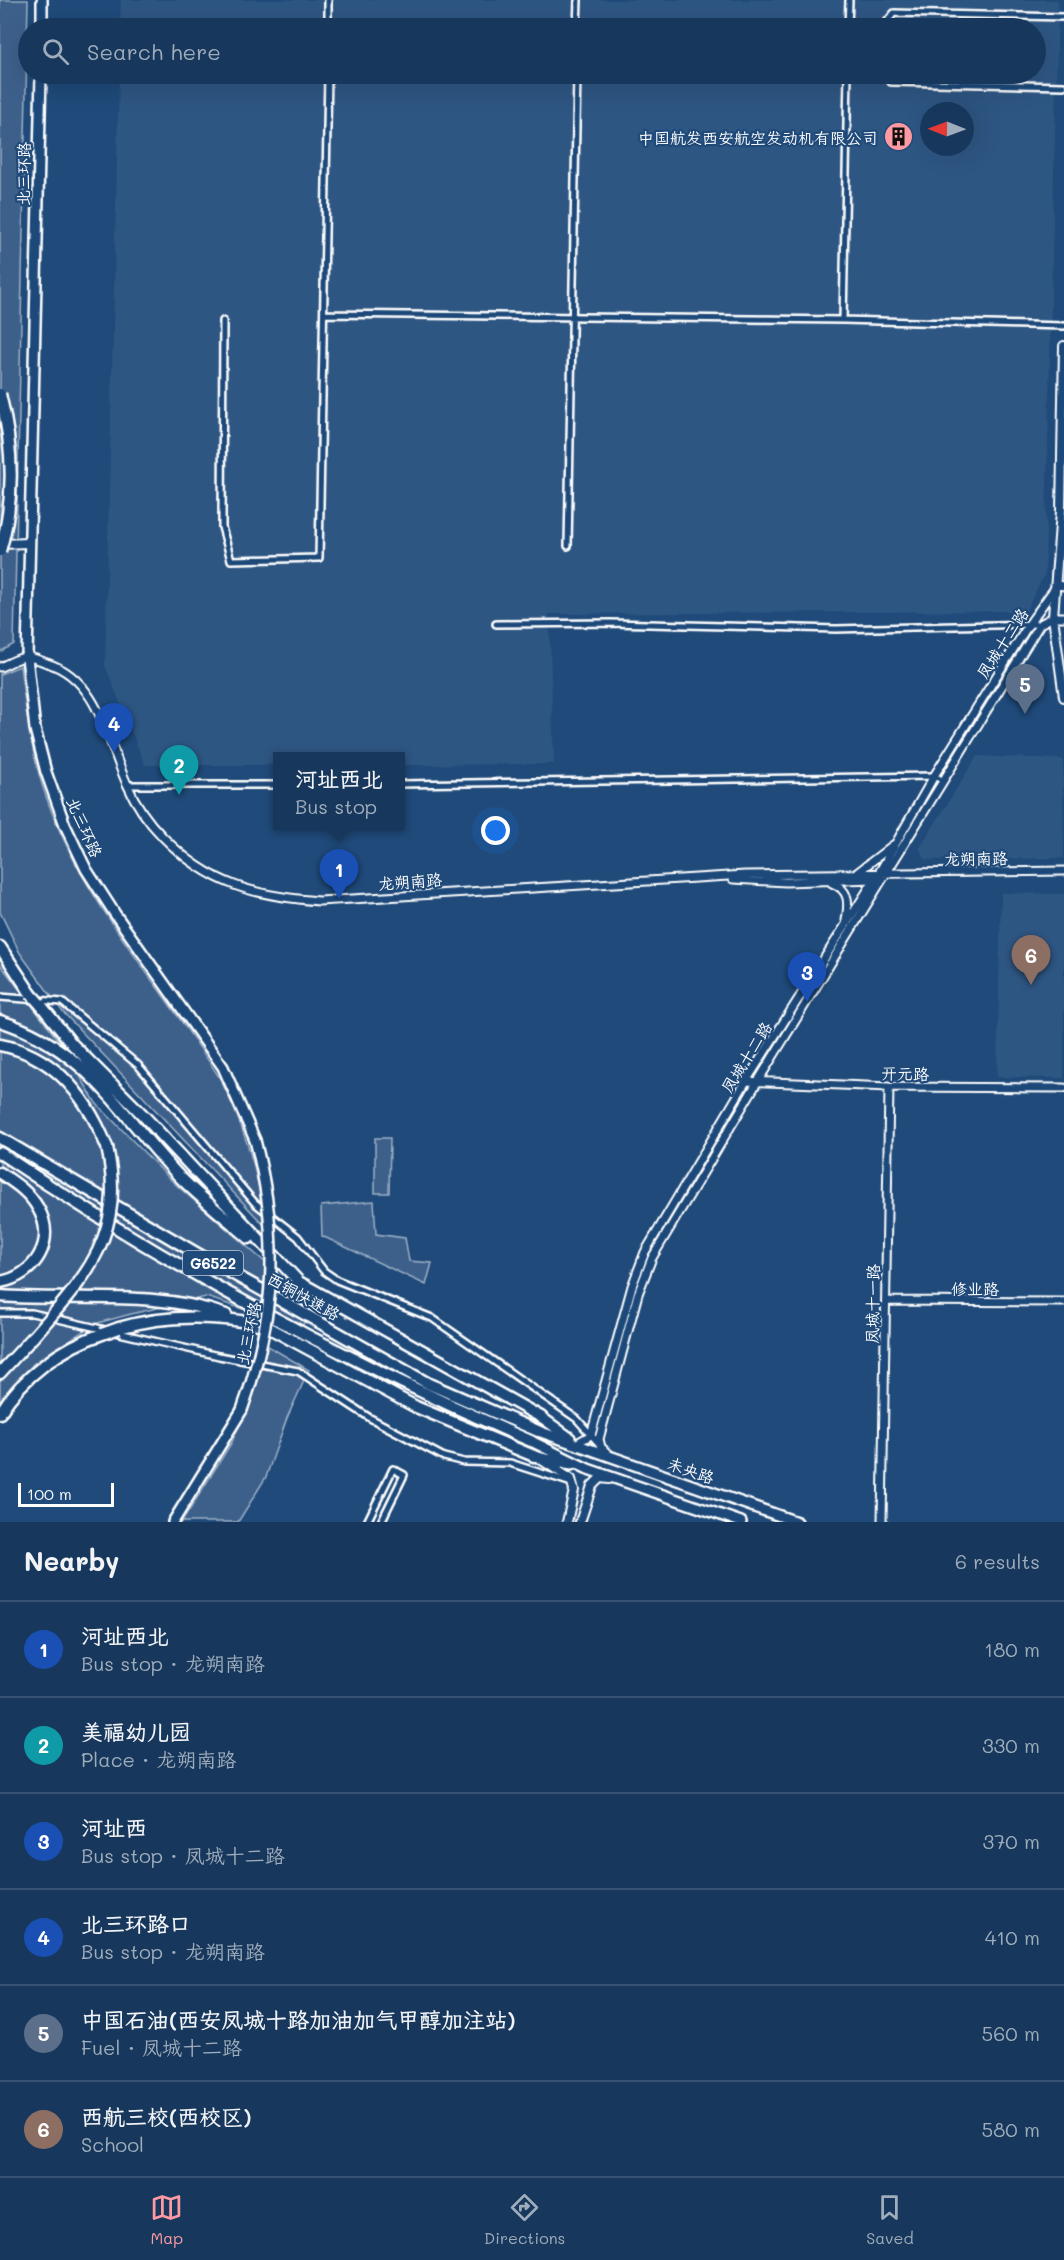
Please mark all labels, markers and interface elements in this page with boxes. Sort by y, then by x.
search box [18,18,1046,84]
icon: search [39,35,72,68]
text: Search here [87,37,221,66]
north arrow [920,102,974,156]
building icon: 中国航发西安航空发动机有限公司 [883,121,915,153]
place label: 中国航发西安航空发动机有限公司 [638,127,878,148]
street label: 北三环路 [12,142,34,206]
street label: 凤城十二路 [971,604,1033,682]
pin: 5 [1006,664,1044,714]
pin: 4 [94,704,134,753]
pin: 2 [160,746,198,795]
popup [273,752,405,830]
text: 河址西北 [295,764,383,793]
street label: 北三环路 [62,793,108,861]
text: Bus stop [295,793,377,819]
your location [481,816,510,845]
street label: 龙朔南路 [944,847,1008,869]
pin: 1 [320,850,358,899]
street label: 龙朔南路 [377,868,443,894]
pin: 6 [1012,936,1050,985]
pin: 3 [788,952,826,1002]
street label: 凤城十二路 [716,1018,776,1096]
street label: 开元路 [881,1062,929,1084]
road number: G6522 [183,1251,243,1275]
street label: 凤城十一路 [861,1264,883,1344]
street label: 西铜快速路 [264,1267,344,1325]
street label: 修业路 [951,1278,999,1299]
street label: 北三环路 [231,1300,265,1366]
street label: 未央路 [665,1452,717,1488]
scale bar [18,1480,114,1508]
text: 100 m [27,1483,72,1504]
text: Nearby [24,1544,119,1578]
text: 6 results [955,1548,1040,1574]
text: 河址西北 [81,1621,169,1650]
text: 1 [39,1636,48,1662]
text: 180 m [984,1636,1040,1662]
text: Bus stop · 龙朔南路 [81,1650,265,1676]
text: 美福幼儿园 [81,1717,191,1746]
text: 2 [38,1732,49,1758]
text: 330 m [982,1732,1040,1758]
text: Place · 龙朔南路 [81,1746,236,1772]
text: 河址西 [81,1813,147,1842]
text: 3 [38,1828,50,1854]
text: 370 m [982,1828,1040,1854]
text: Bus stop · 凤城十二路 [81,1842,285,1868]
text: 北三环路口 [81,1909,191,1938]
text: 4 [37,1924,50,1950]
text: 410 m [985,1924,1040,1950]
text: Bus stop · 龙朔南路 [81,1938,265,1964]
text: 中国石油(西安凤城十路加油加气甲醇加注站) [81,2005,516,2034]
text: 5 [38,2020,49,2046]
text: 560 m [982,2020,1040,2046]
text: Fuel · 凤城十二路 [81,2034,242,2060]
text: 西航三校(西校区) [81,2102,252,2131]
text: 6 [37,2116,50,2142]
text: 580 m [982,2116,1040,2142]
text: School [81,2131,144,2157]
tab: Map [150,2191,183,2248]
tab: Directions [484,2191,565,2248]
tab: Saved [866,2191,914,2248]

